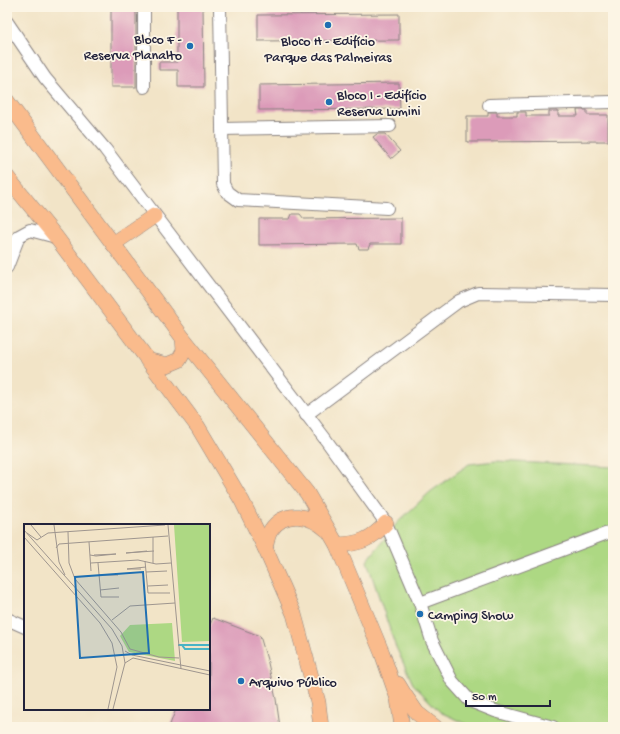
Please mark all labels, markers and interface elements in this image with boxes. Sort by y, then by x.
marker: Bloco H - Edifício Parque das Palmeiras [323,20,333,30]
place label: Bloco F - Reserva Planalto [84,32,183,65]
place label: Bloco H - Edifício Parque das Palmeiras [263,34,392,67]
marker: Bloco F - Reserva Planalto [185,41,195,51]
place label: Bloco I - Edifício Reserva Lumini [336,88,427,121]
marker: Bloco I - Edifício Reserva Lumini [324,97,334,107]
inset map [24,524,210,710]
place label: Camping Show [428,608,513,625]
marker: Camping Show [415,609,425,619]
place label: Arquivo Público [249,675,337,692]
marker: Arquivo Público [236,676,246,686]
scale bar [466,682,550,708]
text: 50 m [472,691,497,705]

